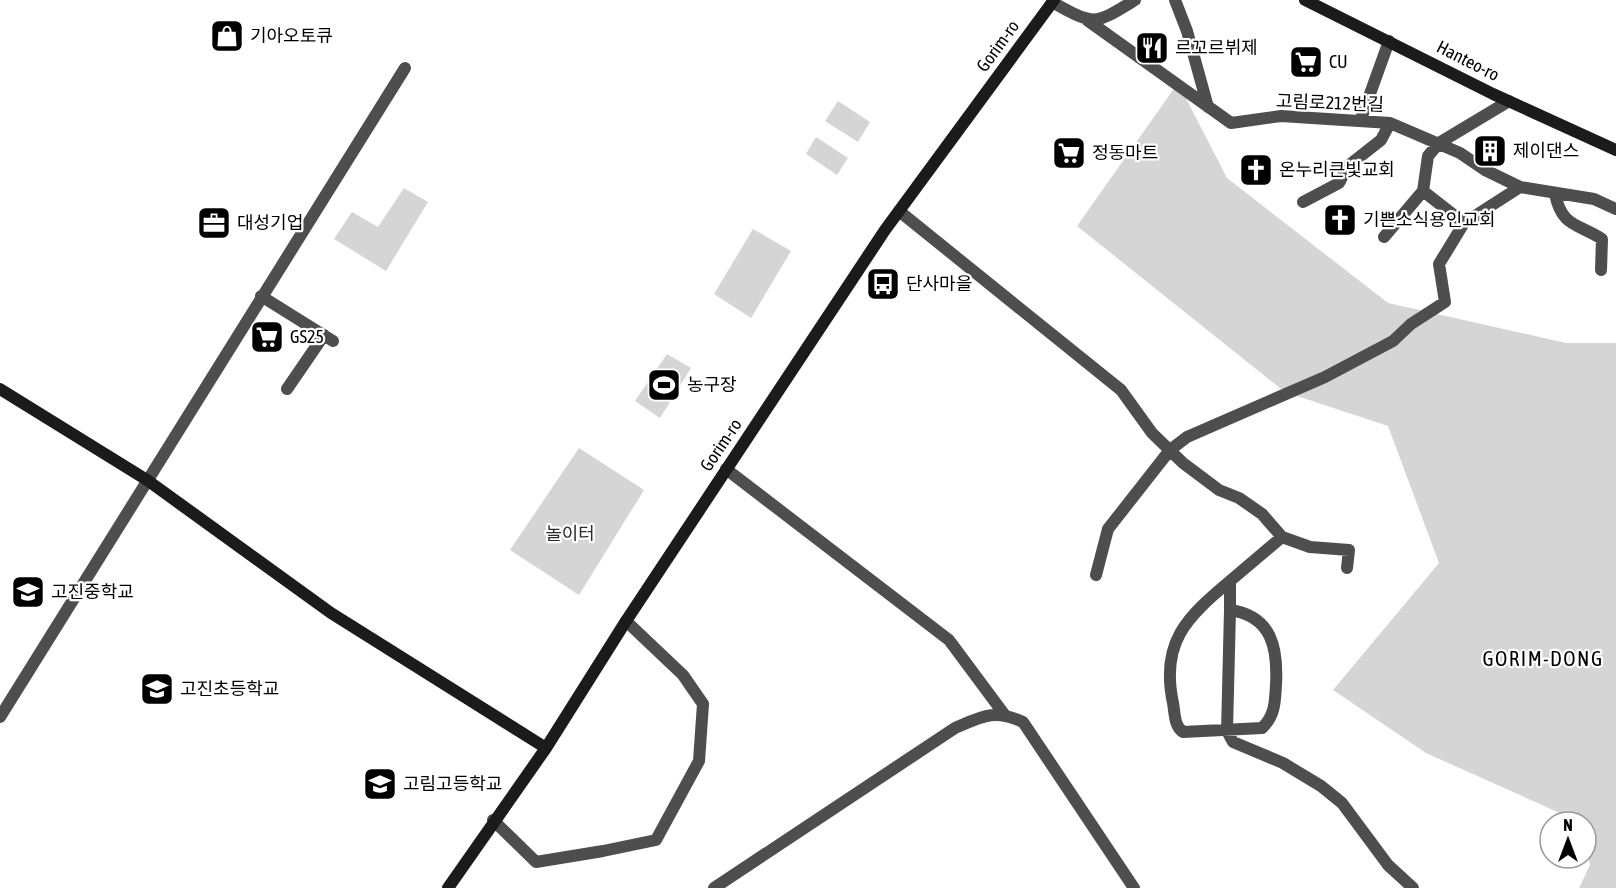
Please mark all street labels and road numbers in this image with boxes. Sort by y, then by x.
street label: Gorim-ro [972,16,1023,76]
street label: Hanteo-ro [1433,36,1503,85]
street label: 고림로212번길 [1276,90,1384,115]
street label: Gorim-ro [695,415,746,475]

